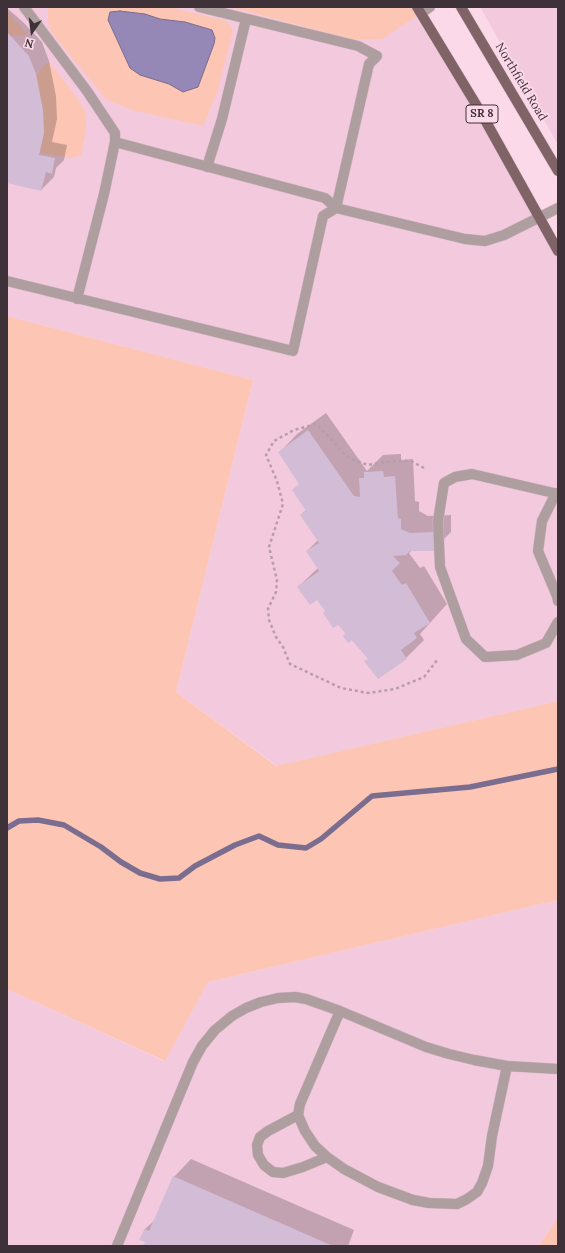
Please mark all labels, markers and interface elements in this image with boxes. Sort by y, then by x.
north arrow [12,12,52,52]
text: N [23,36,35,51]
street label: Northfield Road [492,40,550,124]
road number: SR 8 [466,105,498,123]

